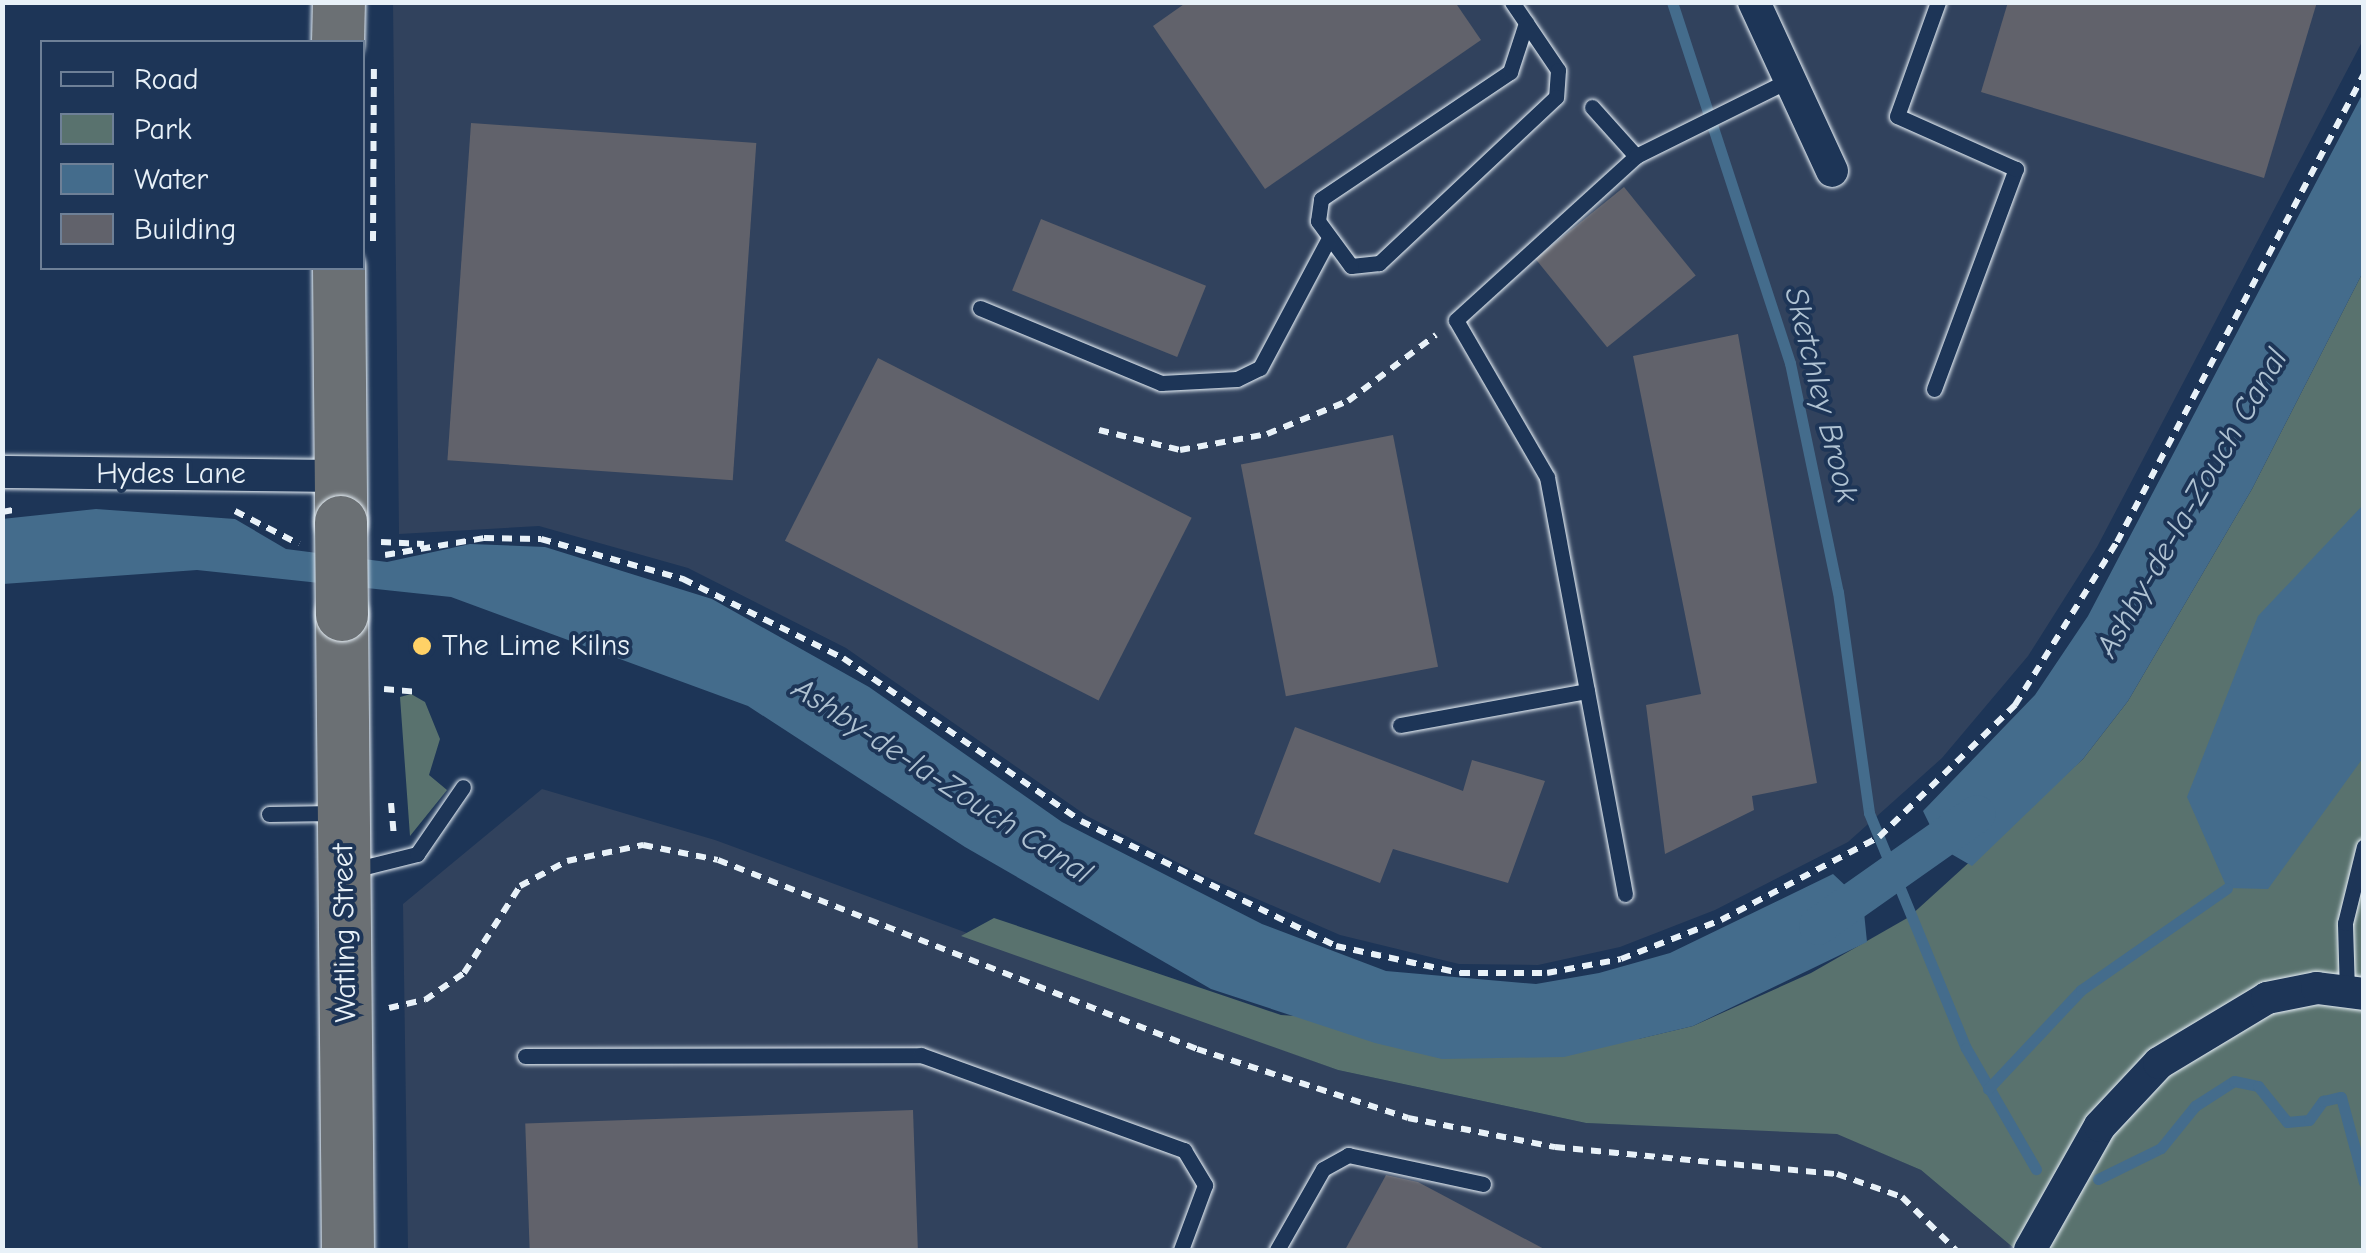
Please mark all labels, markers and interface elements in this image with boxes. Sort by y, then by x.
legend [40,40,365,270]
text: Road [134,62,199,97]
text: Park [134,112,191,147]
text: Water [134,162,208,197]
text: Building [134,212,237,247]
water label: Sketchley Brook [1776,283,1866,507]
water label: Ashby-de-la-Zouch Canal [2088,342,2296,664]
street label: Hydes Lane [96,456,246,492]
place label: The Lime Kilns [442,628,630,664]
marker: The Lime Kilns [411,635,433,657]
water label: Ashby-de-la-Zouch Canal [785,670,1099,892]
street label: Watling Street [325,843,365,1023]

